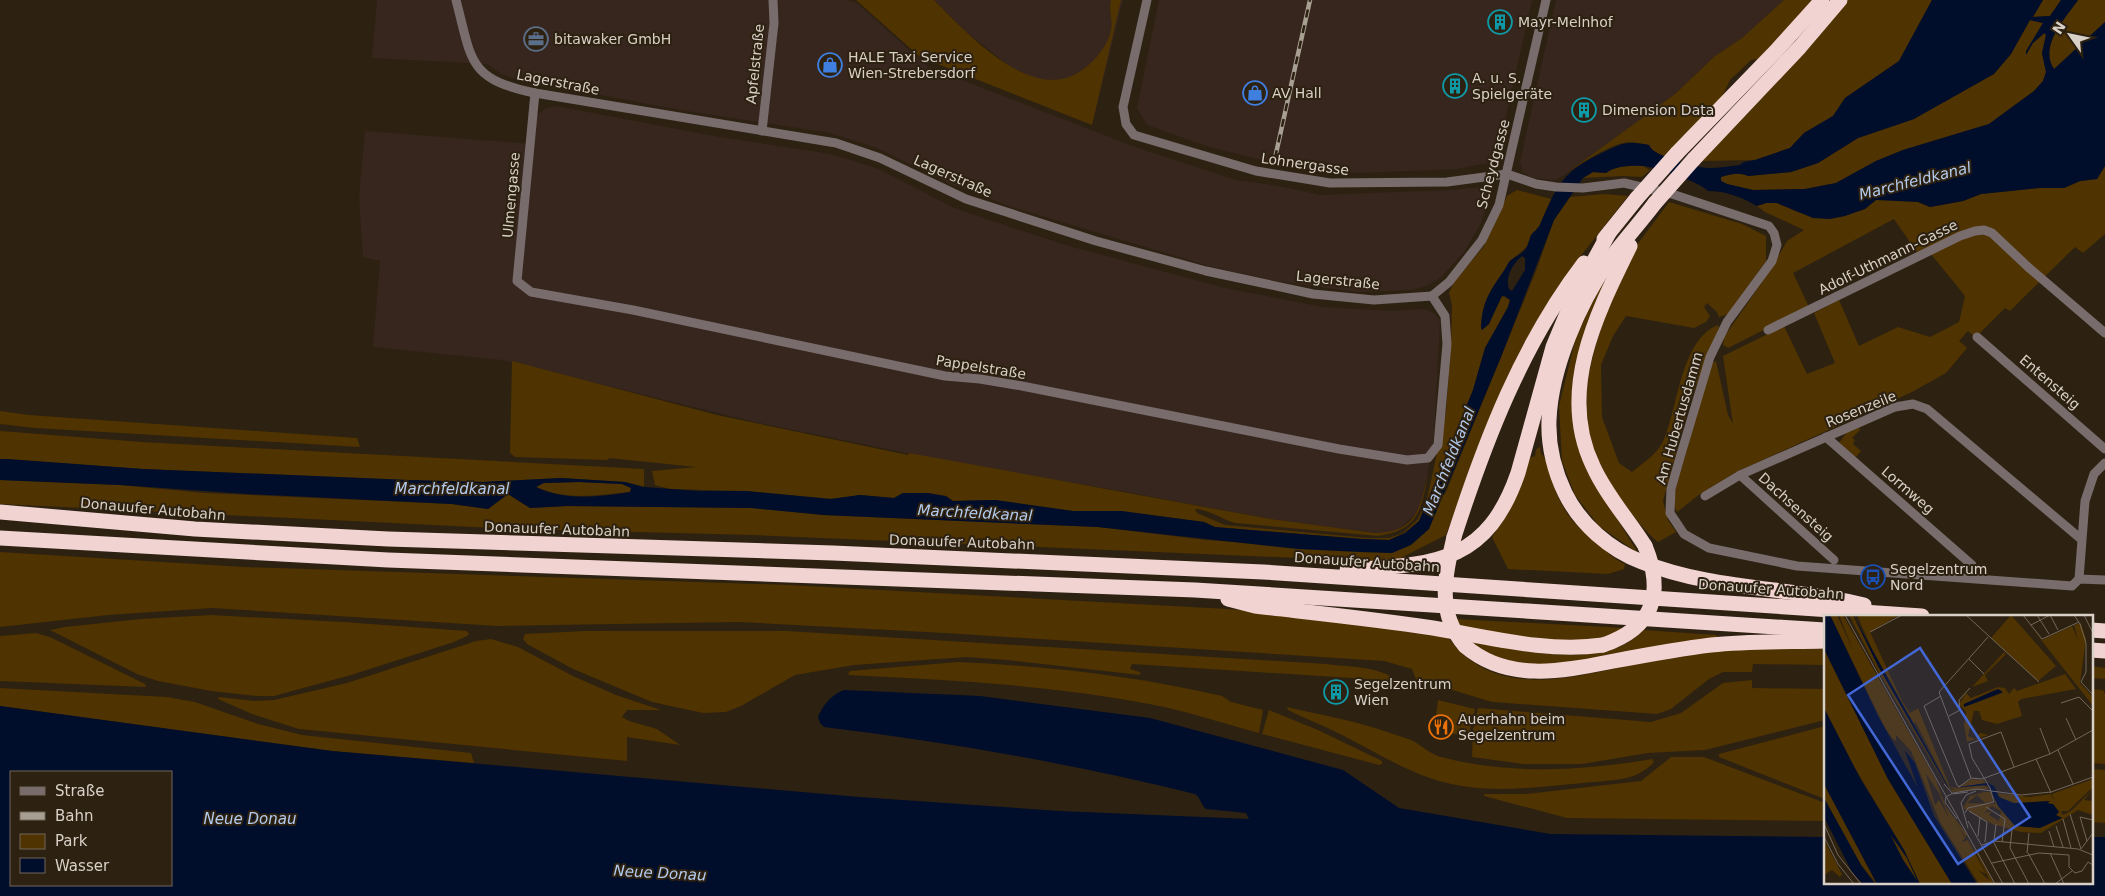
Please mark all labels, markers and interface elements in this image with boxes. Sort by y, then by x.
building icon: Mayr-Melnhof [1487,9,1513,35]
north arrow [2045,10,2095,60]
place label: Mayr-Melnhof [1518,14,1614,30]
text: N [2049,19,2069,37]
street label: Apfelstraße [743,23,767,105]
office icon: bitawaker GmbH [523,26,549,52]
place label: bitawaker GmbH [554,31,671,47]
place label: HALE Taxi Service Wien-Strebersdorf [848,49,976,81]
shop icon: HALE Taxi Service Wien-Strebersdorf [817,52,843,78]
street label: Lagerstraße [515,66,601,98]
place label: A. u. S. Spielgeräte [1472,70,1552,102]
building icon: A. u. S. Spielgeräte [1442,73,1468,99]
shop icon: AV Hall [1242,80,1268,106]
place label: AV Hall [1272,85,1322,101]
building icon: Dimension Data [1571,97,1597,123]
place label: Dimension Data [1602,102,1714,118]
street label: Scheydgasse [1473,118,1513,210]
street label: Lohnergasse [1260,150,1350,178]
street label: Ulmengasse [499,151,523,239]
street label: Lagerstraße [911,152,995,200]
water label: Marchfeldkanal [1857,158,1974,204]
street label: Adolf-Uthmann-Gasse [1816,216,1960,298]
street label: Lagerstraße [1295,268,1381,292]
street label: Am Hubertusdamm [1652,350,1706,486]
street label: Entensteig [2016,351,2084,413]
street label: Pappelstraße [935,352,1027,382]
street label: Rosenzeile [1823,388,1899,430]
water label: Marchfeldkanal [1419,404,1479,518]
street label: Lormweg [1879,463,1937,517]
street label: Dachsensteig [1755,469,1837,545]
water label: Marchfeldkanal [395,480,510,498]
street label: Donauufer Autobahn [80,495,226,523]
water label: Marchfeldkanal [917,501,1034,525]
street label: Donauufer Autobahn [484,518,630,540]
street label: Donauufer Autobahn [889,531,1035,553]
street label: Donauufer Autobahn [1294,549,1440,575]
place label: Segelzentrum Nord [1890,561,1987,593]
bus stop icon: Segelzentrum Nord [1860,564,1886,590]
street label: Donauufer Autobahn [1698,576,1844,602]
inset map [1824,615,2092,884]
place label: Segelzentrum Wien [1354,676,1451,708]
building icon: Segelzentrum Wien [1323,679,1349,705]
place label: Auerhahn beim Segelzentrum [1458,711,1565,743]
restaurant icon: Auerhahn beim Segelzentrum [1428,714,1454,740]
legend [10,771,172,886]
text: Straße [55,782,104,800]
text: Bahn [55,807,94,825]
water label: Neue Donau [204,810,296,828]
text: Park [55,832,88,850]
text: Wasser [55,857,110,875]
water label: Neue Donau [613,862,707,884]

